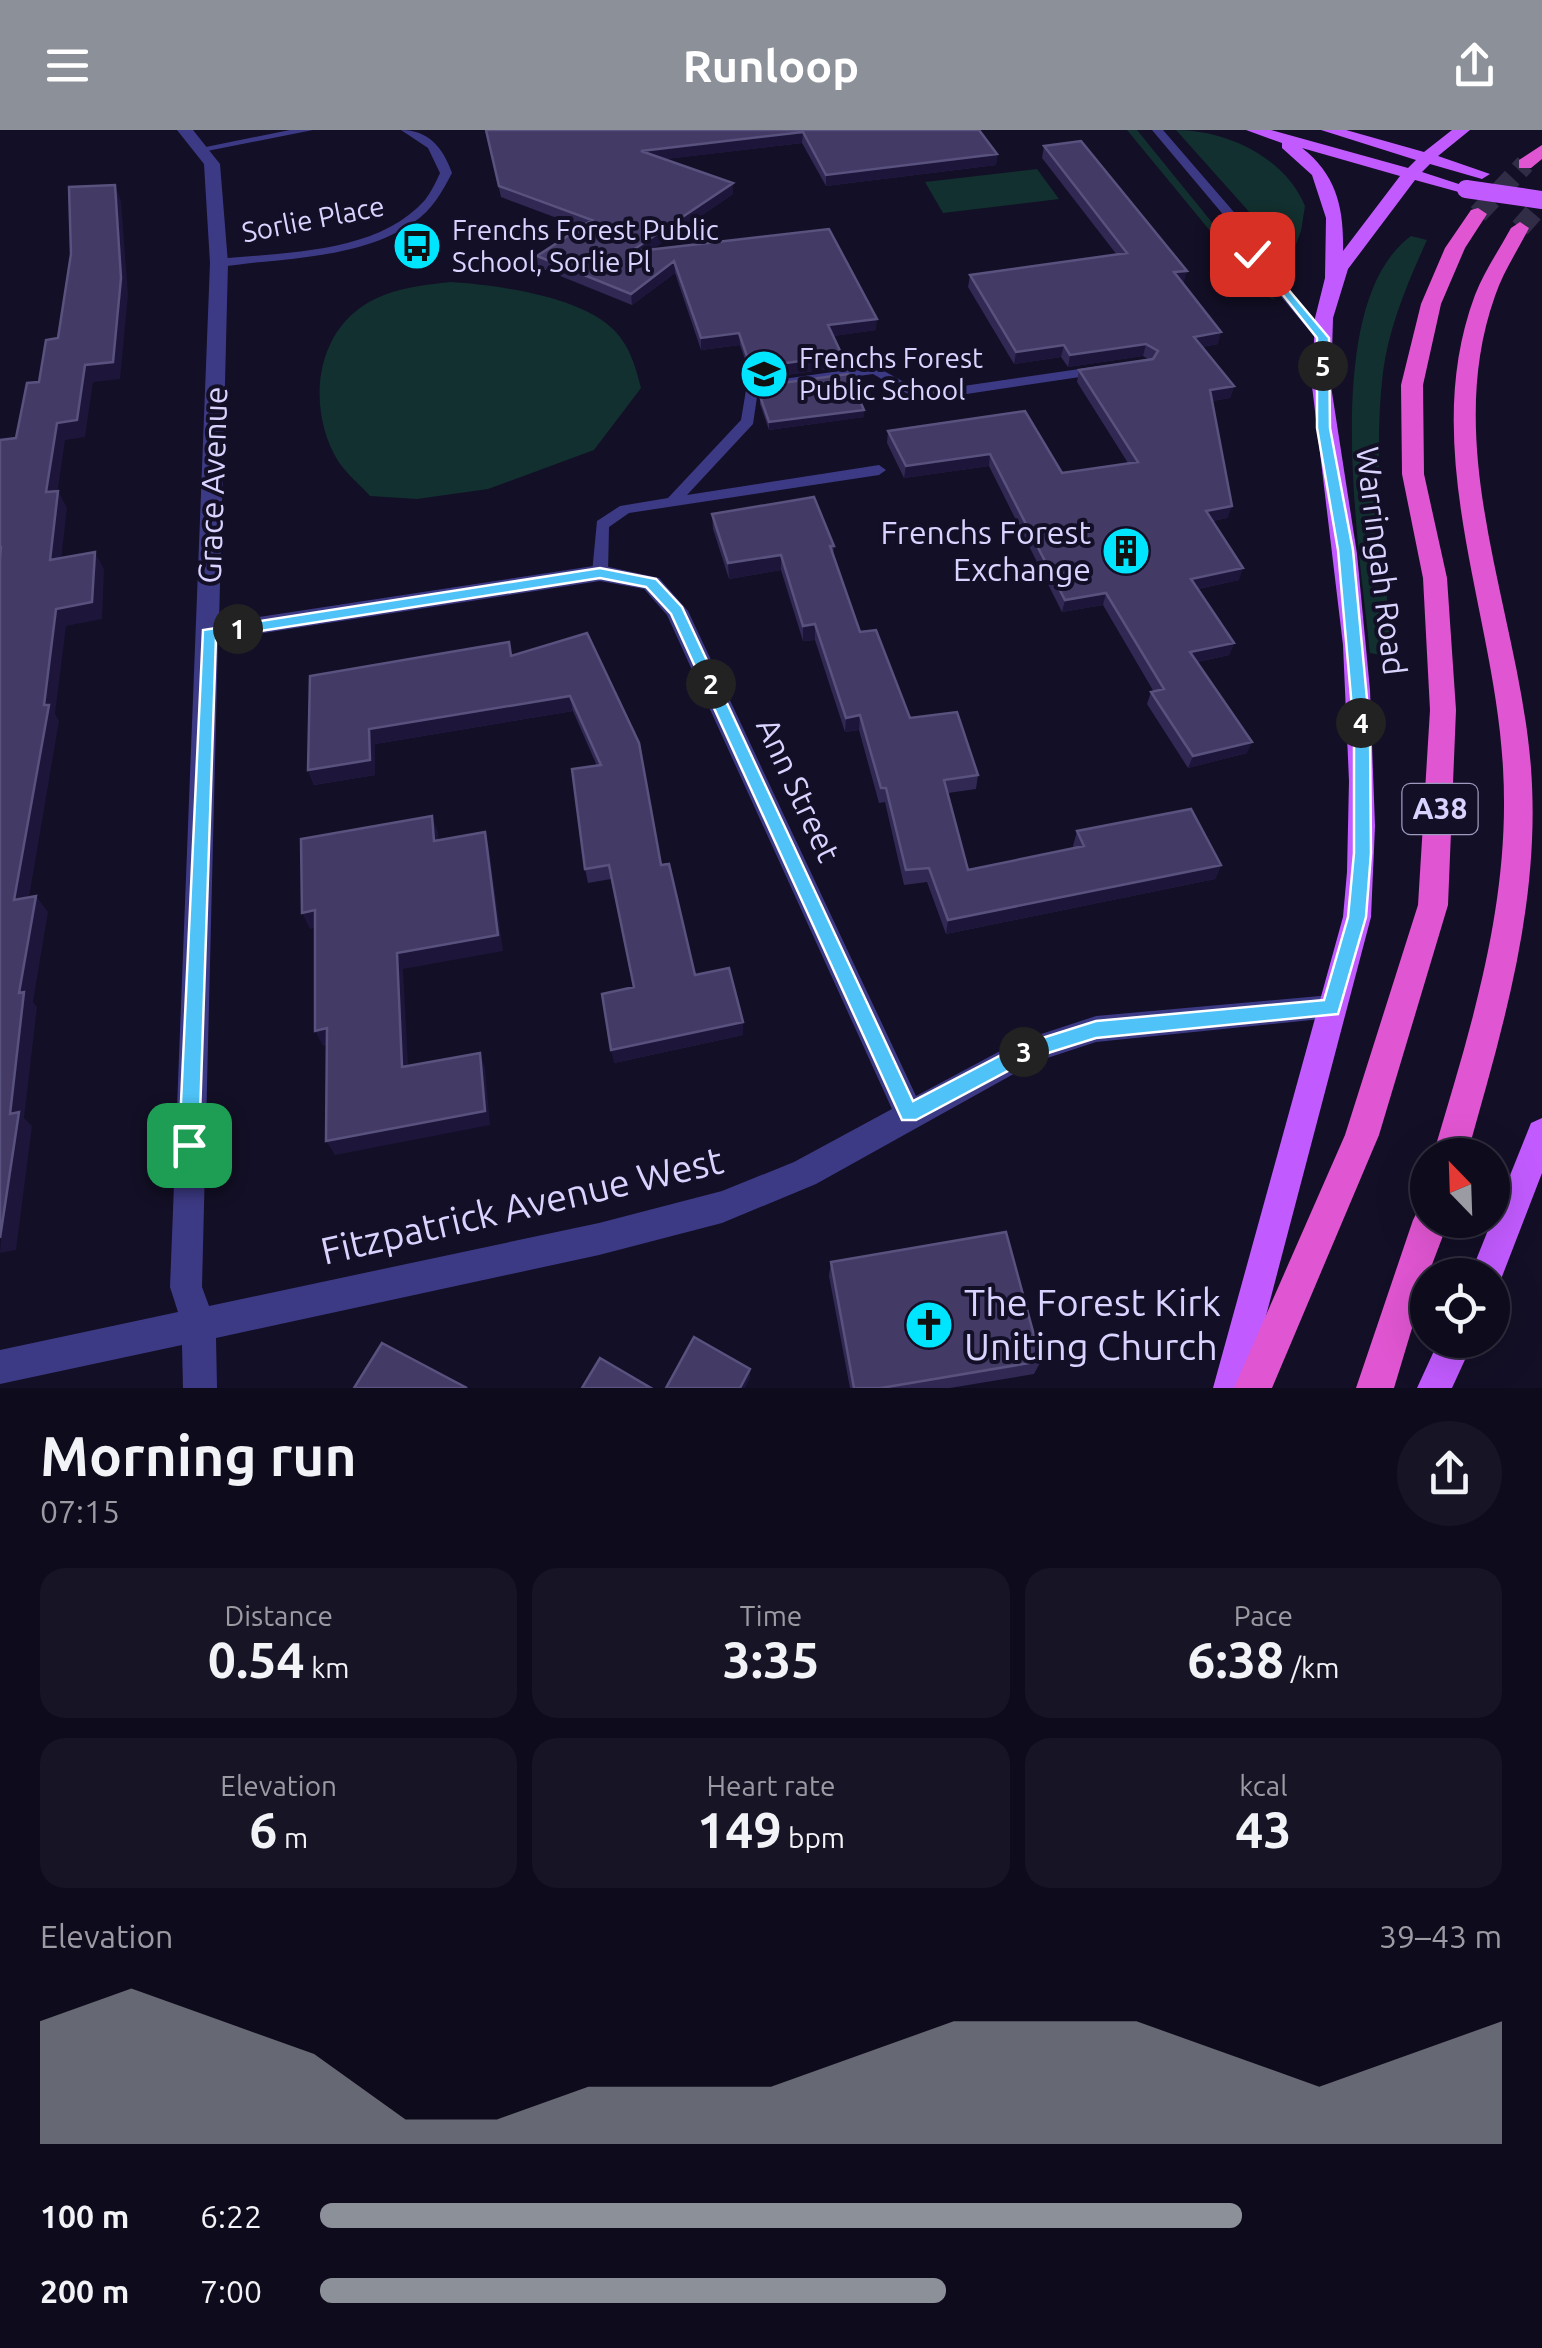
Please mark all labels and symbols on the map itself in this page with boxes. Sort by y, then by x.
street label: Sorlie Place [239,189,387,248]
pin [1210,212,1295,297]
place label: Frenchs Forest Public School, Sorlie Pl [452,214,719,277]
bus stop icon: Frenchs Forest Public School, Sorlie Pl [391,220,443,272]
pin: 5 [1298,341,1348,391]
place label: Frenchs Forest Public School [799,342,983,405]
school or university icon: Frenchs Forest Public School [738,348,790,400]
street label: Grace Avenue [191,386,233,584]
street label: Warringah Road [1350,445,1414,677]
place label: Frenchs Forest Exchange [881,514,1091,587]
building icon: Frenchs Forest Exchange [1100,525,1152,577]
pin: 1 [213,604,263,654]
pin: 2 [686,659,736,709]
pin: 4 [1336,698,1386,748]
street label: Ann Street [750,712,848,867]
road number: A38 [1402,784,1478,834]
pin: 3 [999,1027,1049,1077]
pin [147,1103,232,1188]
street label: Fitzpatrick Avenue West [317,1138,727,1272]
north arrow [1410,1138,1510,1238]
place label: The Forest Kirk Uniting Church [964,1281,1221,1367]
church icon: The Forest Kirk Uniting Church [903,1299,955,1351]

